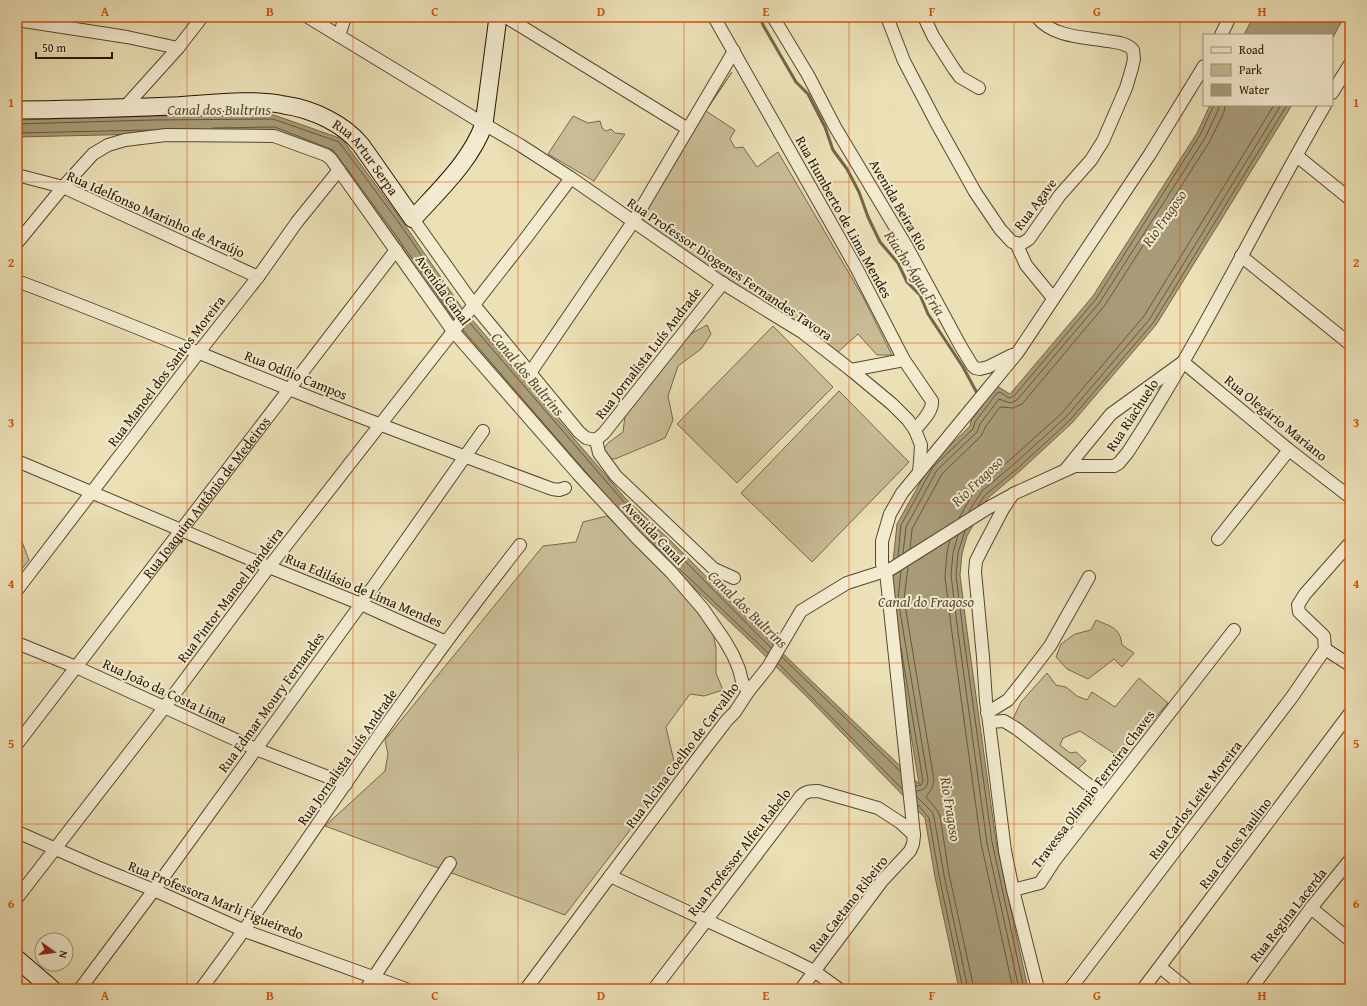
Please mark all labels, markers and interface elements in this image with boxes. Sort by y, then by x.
text: A [101,2,110,21]
text: B [266,2,274,21]
text: C [431,2,439,21]
text: D [597,2,605,21]
text: E [763,2,770,21]
text: F [929,2,936,21]
text: G [1093,2,1101,21]
text: H [1257,2,1267,21]
scale bar [36,34,112,60]
legend [1203,34,1333,106]
text: 50 m [42,39,66,56]
text: Road [1239,41,1265,58]
text: Park [1239,61,1263,78]
text: Water [1239,81,1269,98]
text: 1 [8,93,14,112]
text: 1 [1353,93,1359,112]
water label: Canal dos Bultrins [167,99,271,120]
street label: Rua Artur Serpa [329,114,403,200]
street label: Rua Humberto de Lima Mendes [791,132,897,302]
street label: Avenida Beira Rio [865,155,933,255]
street label: Rua Idelfonso Marinho de Araújo [64,166,248,262]
street label: Rua Agave [1009,174,1061,234]
water label: Rio Fragoso [1136,185,1192,252]
street label: Rua Professor Diogenes Fernandes Tavora [624,193,837,346]
water label: Riacho Água Fria [879,226,950,320]
street label: Avenida Canal [411,251,475,329]
text: 2 [8,253,15,272]
text: 2 [1353,253,1360,272]
street label: Rua Jornalista Luís Andrade [590,283,706,423]
street label: Rua Manoel dos Santos Moreira [103,291,230,451]
water label: Canal dos Bultrins [487,328,570,421]
street label: Rua Odílio Campos [242,345,350,405]
street label: Rua Olegário Mariano [1220,370,1332,466]
street label: Rua Riachuelo [1101,375,1163,455]
street label: Rua Joaquim Antônio de Medeiros [138,412,275,582]
text: 3 [8,413,14,432]
text: 3 [1353,413,1359,432]
water label: Rio Fragoso [946,450,1008,512]
street label: Avenida Canal [618,496,690,570]
street label: Rua Pintor Manoel Bandeira [172,523,288,667]
street label: Rua Edilásio de Lima Mendes [282,548,446,632]
water label: Canal dos Bultrins [703,565,793,653]
text: 4 [8,574,15,593]
text: 4 [1353,574,1360,593]
water label: Canal do Fragoso [878,591,975,612]
street label: Rua Edmar Moury Fernandes [213,628,329,776]
street label: Rua João da Costa Lima [100,653,231,729]
street label: Rua Alcina Coelho de Carvalho [620,678,744,832]
street label: Rua Jornalista Luís Andrade [292,684,402,829]
street label: Travessa Olímpio Ferreira Chaves [1027,705,1159,873]
text: 5 [8,734,15,753]
text: 5 [1353,734,1360,753]
street label: Rua Carlos Leite Moreira [1144,736,1247,863]
water label: Rio Fragoso [935,774,967,843]
street label: Rua Professor Alfeu Rabelo [683,784,795,920]
street label: Rua Carlos Paulino [1194,793,1276,893]
street label: Rua Caetano Ribeiro [804,851,892,957]
street label: Rua Professora Marli Figueiredo [125,856,307,944]
street label: Rua Regina Lacerda [1245,863,1331,966]
text: 6 [8,894,15,913]
text: 6 [1353,894,1360,913]
north arrow [34,932,74,972]
text: N [55,949,72,961]
text: A [101,986,110,1005]
text: B [266,986,274,1005]
text: C [431,986,439,1005]
text: D [597,986,605,1005]
text: E [763,986,770,1005]
text: F [929,986,936,1005]
text: G [1093,986,1101,1005]
text: H [1257,986,1267,1005]

